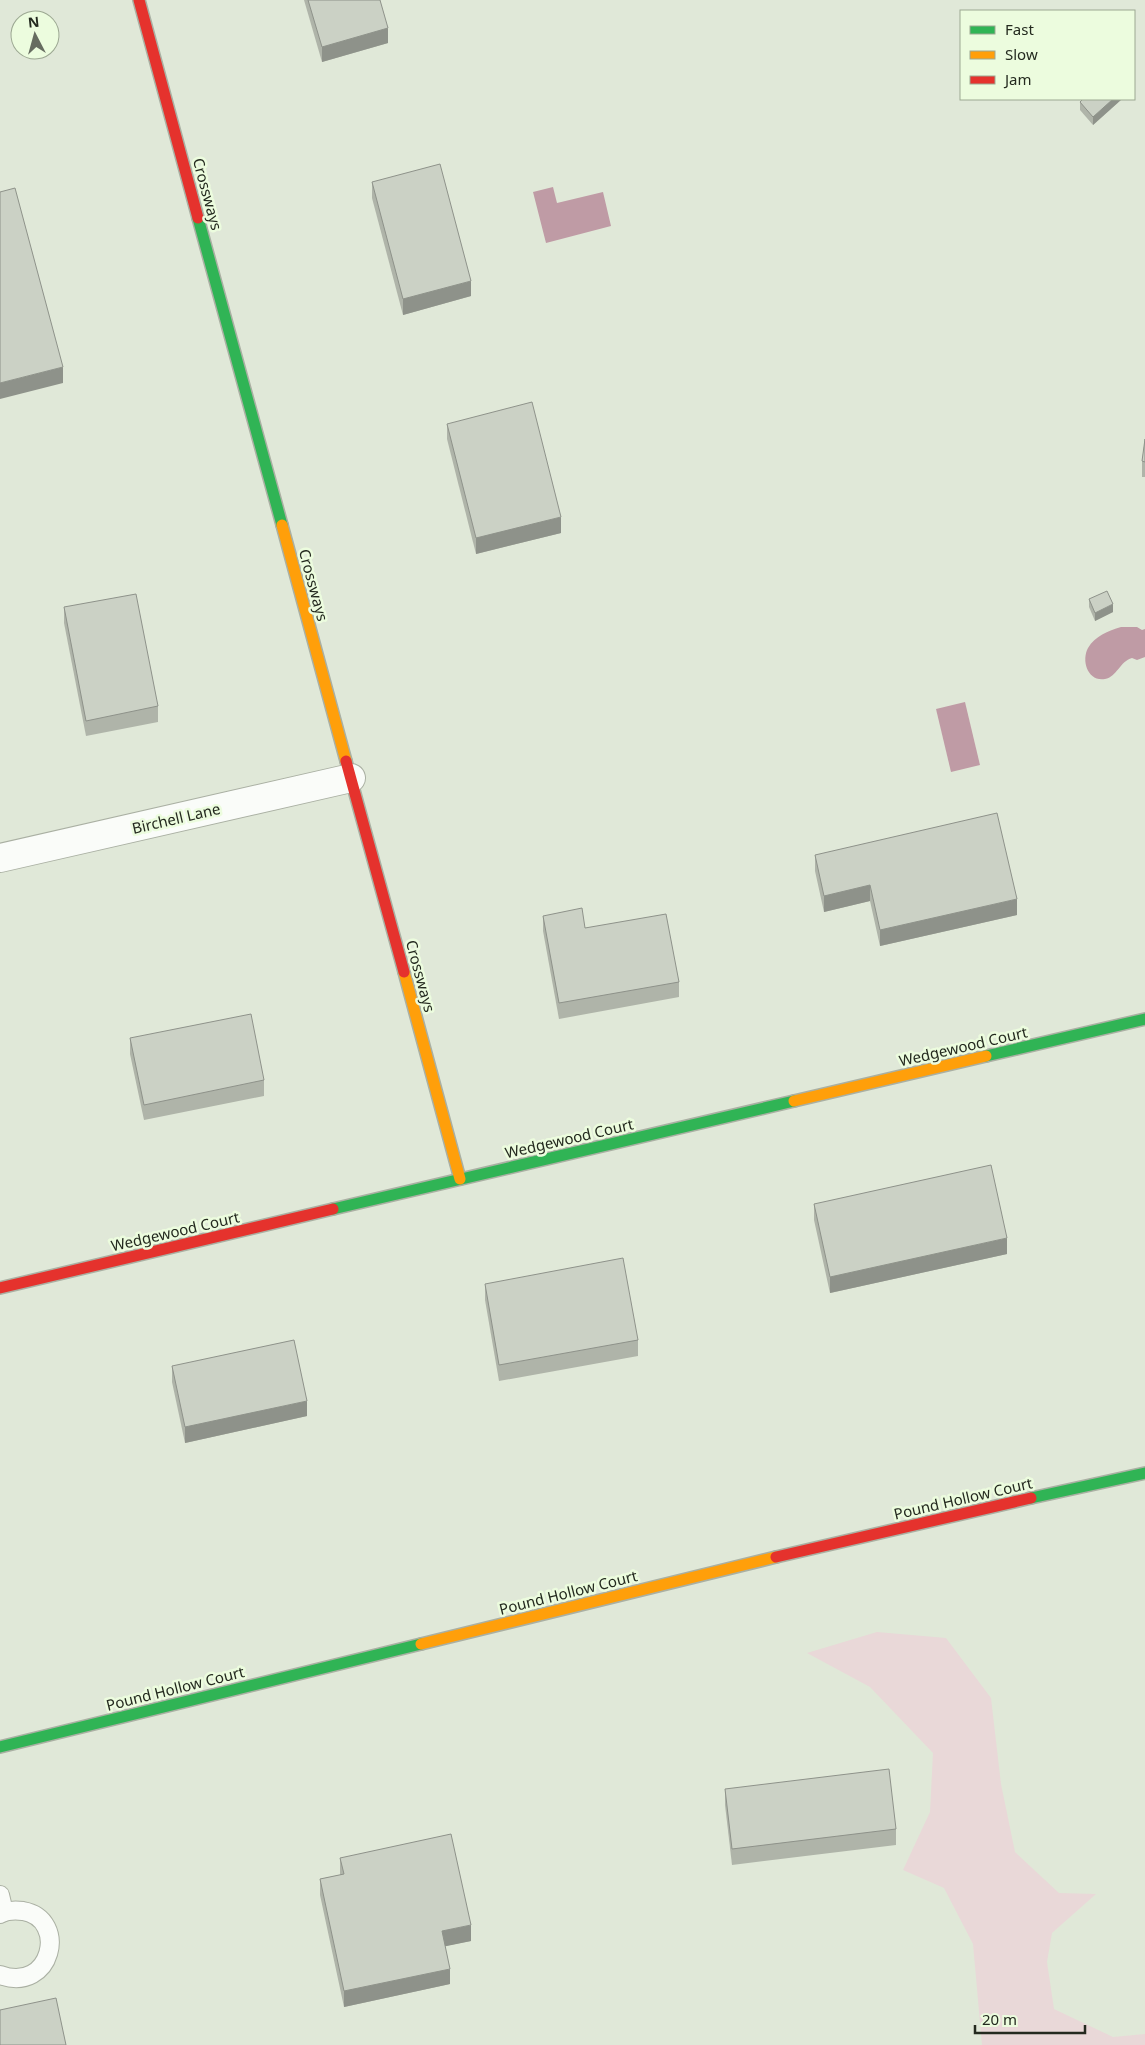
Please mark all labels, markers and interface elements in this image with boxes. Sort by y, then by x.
north arrow [10,10,60,60]
legend [960,10,1135,100]
text: N [27,12,40,32]
text: Fast [1005,19,1034,39]
text: Slow [1005,44,1038,64]
text: Jam [1003,69,1032,89]
street label: Crossways [189,156,227,232]
street label: Crossways [295,547,333,623]
street label: Birchell Lane [130,798,222,838]
street label: Crossways [402,938,440,1014]
street label: Wedgewood Court [897,1021,1030,1071]
street label: Wedgewood Court [503,1113,636,1163]
street label: Wedgewood Court [109,1206,242,1256]
street label: Pound Hollow Court [892,1472,1035,1524]
street label: Pound Hollow Court [497,1565,640,1619]
street label: Pound Hollow Court [104,1661,247,1715]
scale bar [975,2002,1085,2034]
text: 20 m [982,2009,1017,2029]

